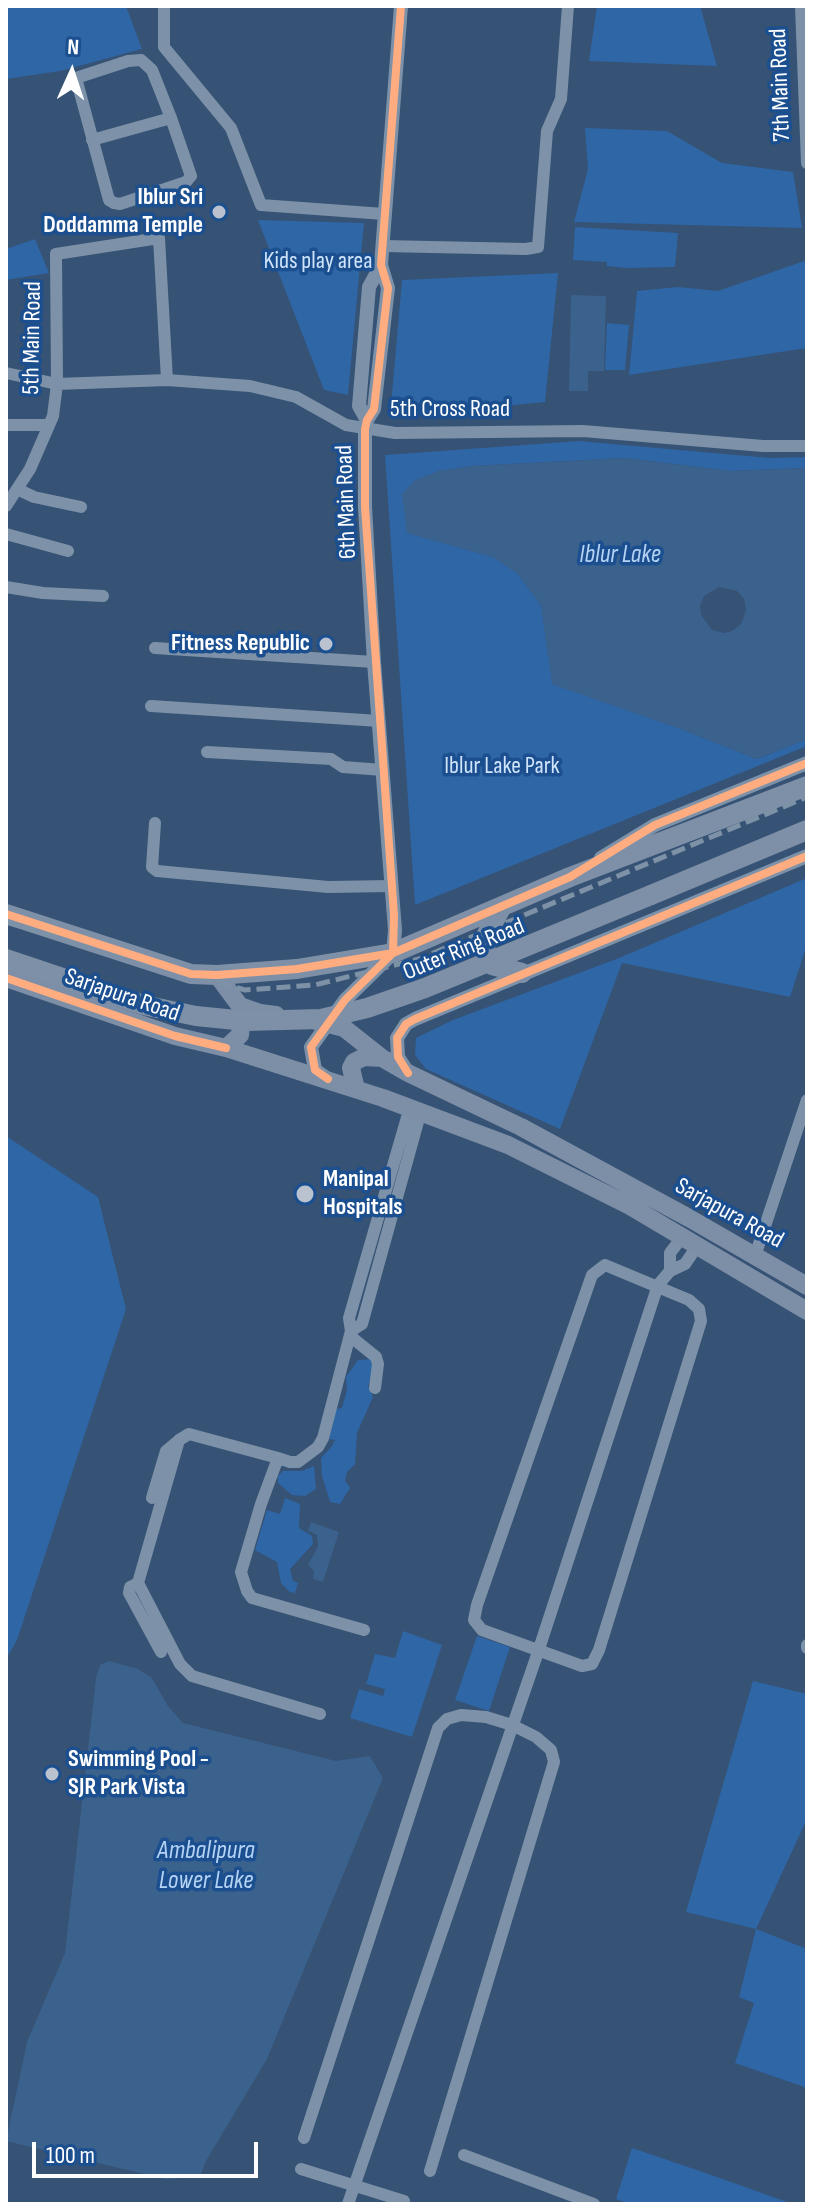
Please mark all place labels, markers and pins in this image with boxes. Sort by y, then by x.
place label: Iblur Sri Doddamma Temple [43,184,203,240]
marker: Iblur Sri Doddamma Temple [210,203,228,221]
place label: Fitness Republic [171,630,310,658]
marker: Fitness Republic [317,635,335,653]
place label: Manipal Hospitals [323,1166,403,1222]
marker: Manipal Hospitals [294,1183,316,1205]
place label: Swimming Pool - SJR Park Vista [68,1746,209,1802]
marker: Swimming Pool - SJR Park Vista [43,1765,61,1783]

